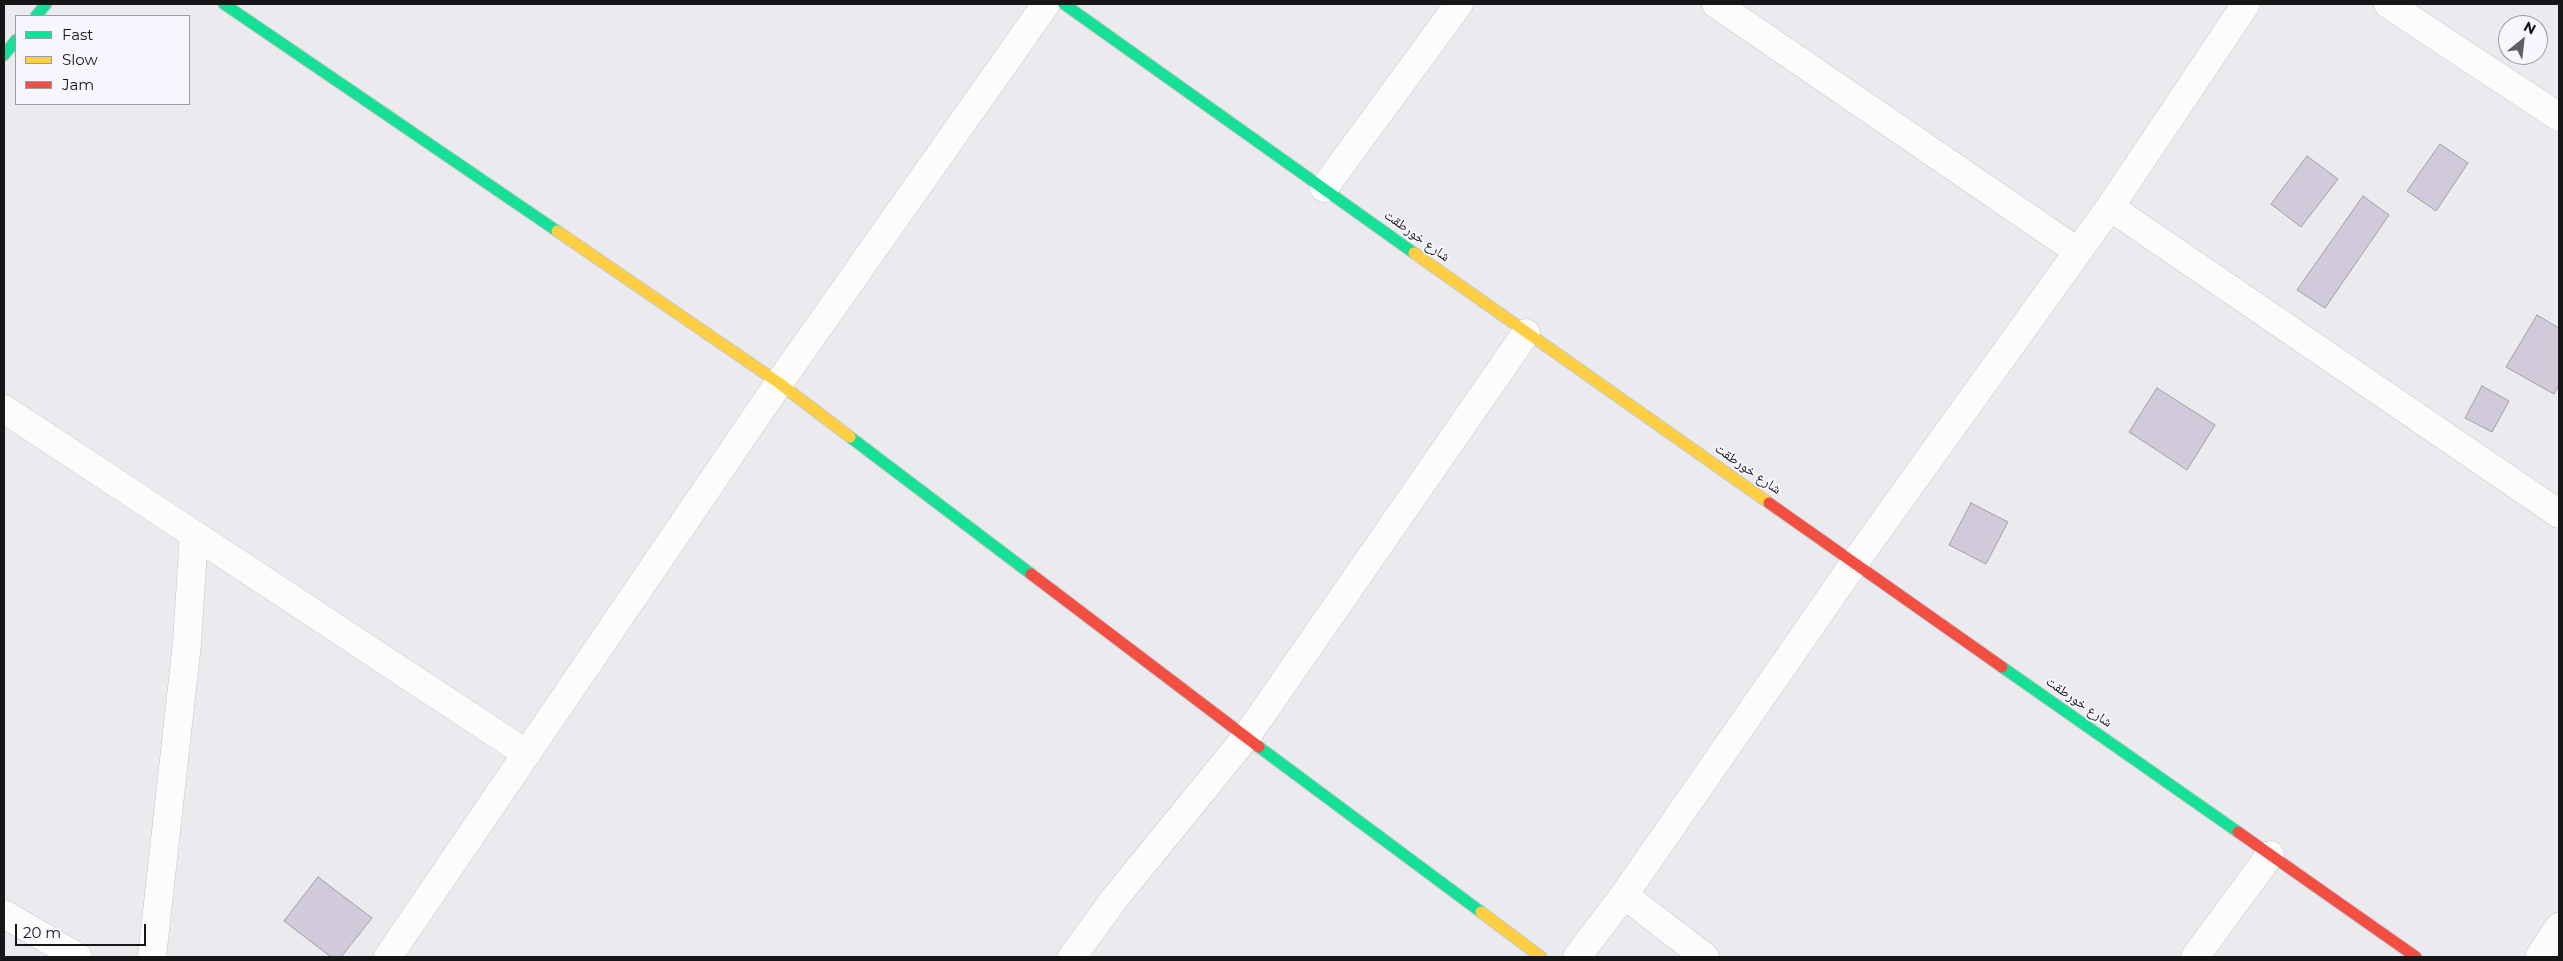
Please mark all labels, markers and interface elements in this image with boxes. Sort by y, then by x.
legend [15,15,190,105]
north arrow [2498,15,2548,65]
text: N [2520,17,2539,38]
text: Fast [62,25,93,44]
text: Slow [62,50,98,69]
text: Jam [62,75,94,94]
street label: شارع خورطقت [1381,207,1453,265]
street label: شارع خورطقت [1712,440,1784,498]
street label: شارع خورطقت [2043,673,2115,731]
scale bar [18,914,149,946]
text: 20 m [23,923,61,942]

